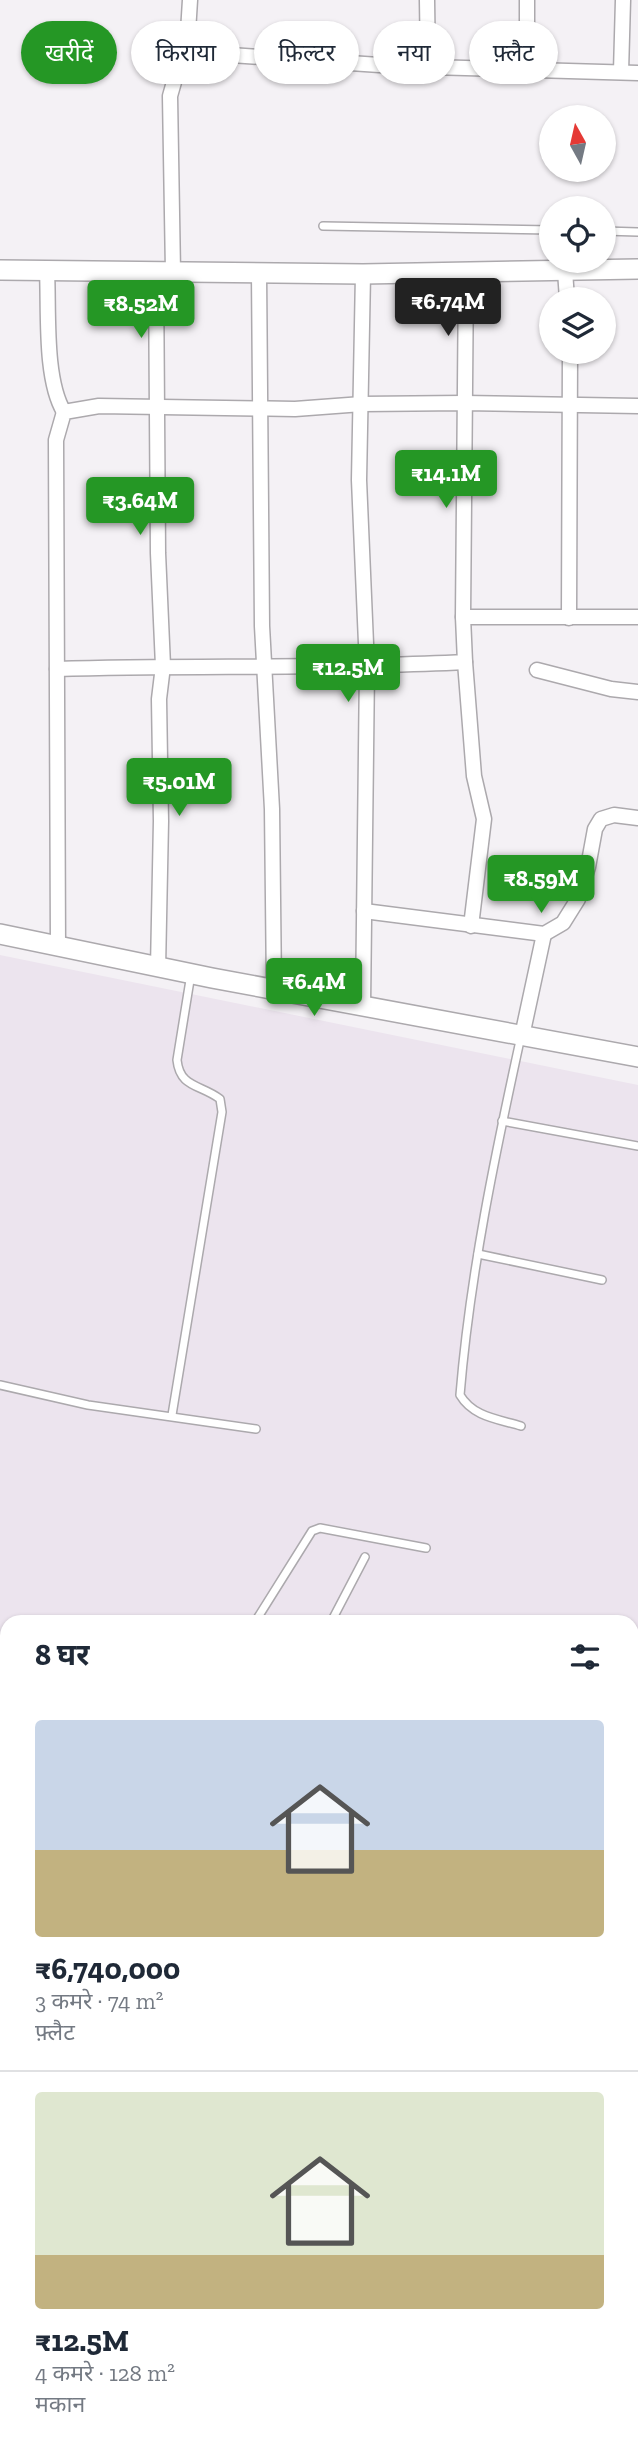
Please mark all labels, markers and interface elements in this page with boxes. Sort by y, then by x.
chip: खरीदें [21,21,117,84]
chip: किराया [131,21,240,84]
chip: फ़िल्टर [254,21,359,84]
chip: नया [373,21,455,84]
chip: फ़्लैट [469,21,558,84]
north arrow [539,105,616,182]
map controls [539,105,616,364]
button: locate [539,196,616,273]
pin: ₹6.74M [391,278,505,338]
pin: ₹8.52M [84,280,198,340]
text: ₹6.74M [411,287,485,315]
button: layers [539,287,616,364]
text: ₹8.52M [103,289,179,317]
pin: ₹14.1M [389,450,503,510]
text: ₹14.1M [411,459,481,487]
pin: ₹3.64M [83,477,197,537]
text: ₹3.64M [102,486,178,514]
pin: ₹12.5M [291,644,405,704]
text: ₹12.5M [312,653,384,681]
pin: ₹5.01M [122,758,236,818]
text: ₹5.01M [143,767,215,795]
pin: ₹8.59M [484,856,598,915]
text: ₹8.59M [503,864,579,892]
pin: ₹6.4M [265,958,363,1018]
text: ₹6.4M [282,967,346,995]
text: 8 घर [35,1637,89,1673]
icon: filters [566,1638,604,1676]
icon: home [257,1766,383,1892]
text: ₹6,740,000 [35,1951,180,1987]
text: 3 कमरे · 74 m² [35,1987,164,2015]
text: फ़्लैट [35,2018,75,2046]
icon: home [257,2138,383,2264]
text: ₹12.5M [35,2323,129,2359]
text: 4 कमरे · 128 m² [35,2359,175,2387]
text: मकान [35,2390,85,2418]

